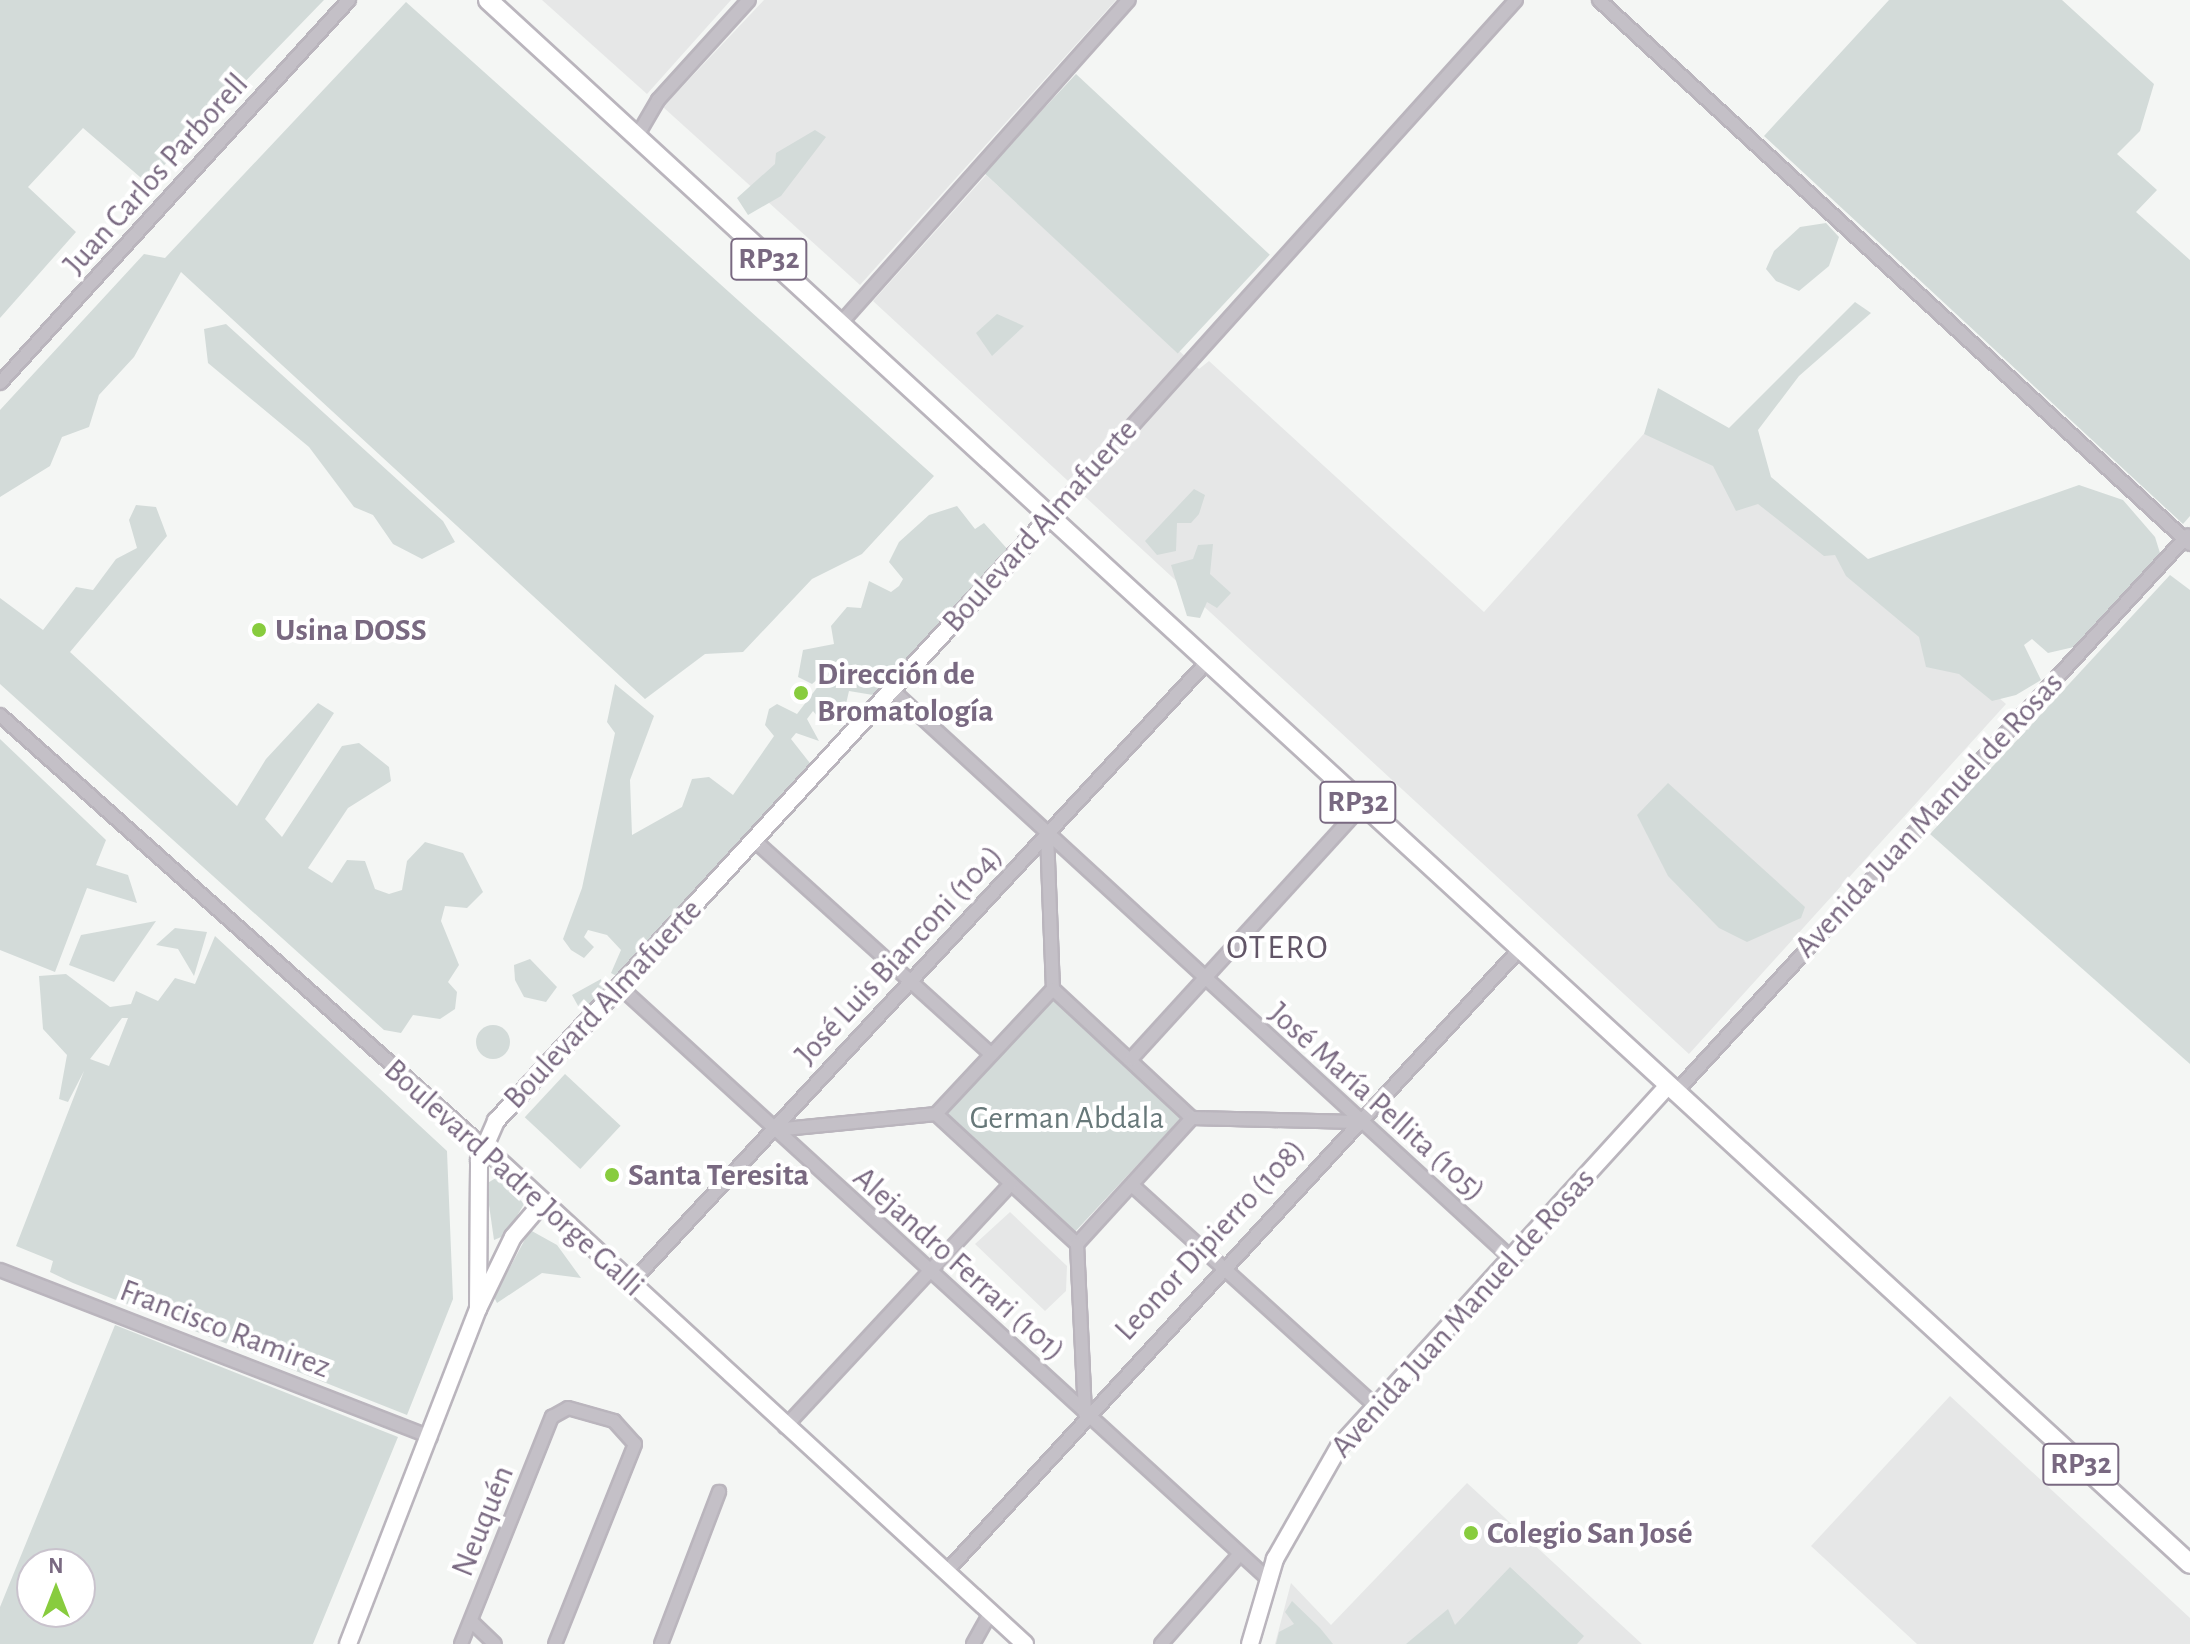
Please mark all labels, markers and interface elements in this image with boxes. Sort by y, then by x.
street label: Juan Carlos Parborell [56,65,256,283]
road number: RP32 [729,233,809,285]
street label: Boulevard Almafuerte [934,412,1146,640]
place label: Usina DOSS [275,611,427,649]
marker: Usina DOSS [250,621,268,639]
place label: Dirección de Bromatología [817,656,994,731]
street label: Avenida Juan Manuel de Rosas [1787,664,2071,966]
marker: Dirección de Bromatología [792,684,810,702]
road number: RP32 [1318,776,1398,828]
street label: José Luis Bianconi (104) [787,837,1011,1073]
street label: Boulevard Almafuerte [496,891,710,1117]
district label: OTERO [1226,929,1330,969]
street label: José María Pellita (105) [1261,995,1493,1209]
street label: Boulevard Padre Jorge Galli [376,1051,652,1305]
park label: German Abdala [970,1099,1164,1137]
street label: Leonor Dipierro (108) [1107,1131,1313,1349]
place label: Santa Teresita [628,1156,809,1194]
street label: Alejandro Ferrari (101) [845,1159,1073,1369]
street label: Avenida Juan Manuel de Rosas [1323,1160,1603,1466]
marker: Santa Teresita [603,1166,621,1184]
street label: Francisco Ramirez [114,1271,336,1387]
road number: RP32 [2041,1438,2121,1490]
street label: Neuquén [443,1460,523,1582]
place label: Colegio San José [1487,1514,1693,1552]
marker: Colegio San José [1462,1524,1480,1542]
north arrow [16,1548,96,1628]
text: N [48,1555,64,1577]

